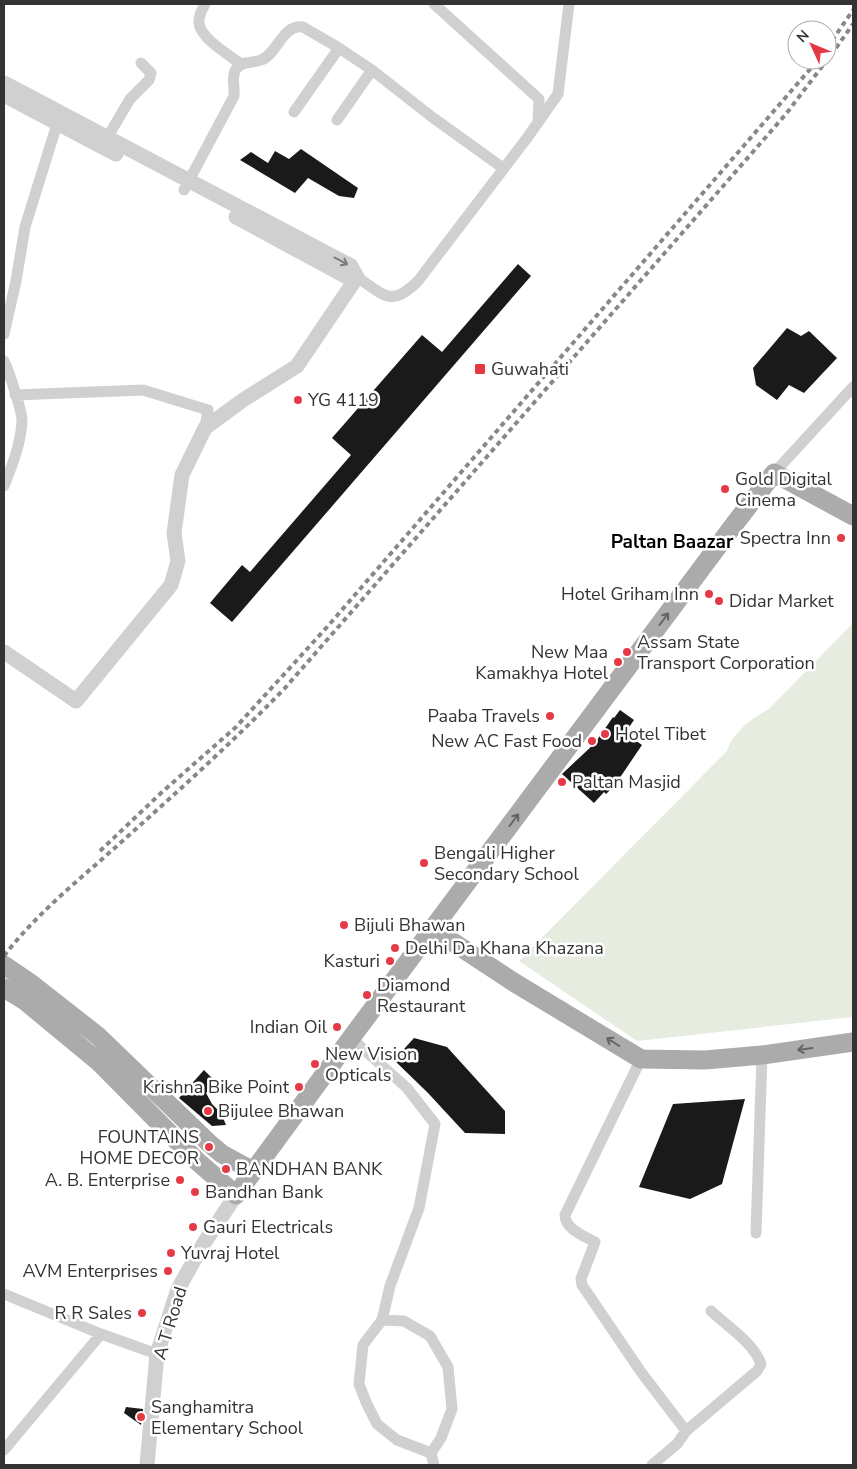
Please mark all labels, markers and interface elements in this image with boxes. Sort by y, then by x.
north arrow [787,20,837,70]
text: N [793,26,813,47]
one-way arrow [333,257,348,266]
place label: Guwahati [491,357,569,381]
marker: Guwahati [473,362,487,376]
place label: YG 4119 [307,388,379,412]
marker: YG 4119 [292,394,304,406]
place label: Gold Digital Cinema [735,467,833,512]
marker: Gold Digital Cinema [719,483,731,495]
place label: Spectra Inn [740,526,831,550]
district label: Paltan Baazar [611,529,734,555]
marker: Spectra Inn [835,532,847,544]
place label: Hotel Griham Inn [561,582,699,606]
marker: Hotel Griham Inn [703,588,715,600]
place label: Didar Market [729,589,834,613]
marker: Didar Market [713,595,725,607]
one-way arrow [658,613,669,627]
place label: Assam State Transport Corporation [637,630,815,675]
place label: New Maa Kamakhya Hotel [475,640,609,685]
marker: Assam State Transport Corporation [621,646,633,658]
marker: New Maa Kamakhya Hotel [612,656,624,668]
place label: Paaba Travels [427,704,540,728]
marker: Paaba Travels [544,710,556,722]
place label: Hotel Tibet [615,722,706,746]
marker: Hotel Tibet [599,728,611,740]
place label: New AC Fast Food [431,729,582,753]
marker: New AC Fast Food [586,735,598,747]
place label: Paltan Masjid [572,770,681,794]
marker: Paltan Masjid [556,776,568,788]
one-way arrow [509,813,519,827]
place label: Bengali Higher Secondary School [434,841,580,886]
marker: Bengali Higher Secondary School [418,857,430,869]
place label: Bijuli Bhawan [354,913,465,937]
marker: Bijuli Bhawan [338,919,350,931]
place label: Delhi Da Khana Khazana [405,936,604,960]
marker: Delhi Da Khana Khazana [389,942,401,954]
place label: Kasturi [324,949,380,973]
marker: Kasturi [384,955,396,967]
place label: Diamond Restaurant [377,973,466,1018]
marker: Diamond Restaurant [361,989,373,1001]
place label: Indian Oil [250,1015,328,1039]
marker: Indian Oil [331,1021,343,1033]
one-way arrow [607,1036,621,1046]
place label: New Vision Opticals [325,1042,417,1087]
one-way arrow [797,1044,813,1054]
marker: New Vision Opticals [309,1058,321,1070]
place label: Krishna Bike Point [143,1075,290,1099]
marker: Krishna Bike Point [293,1081,305,1093]
place label: Bijulee Bhawan [218,1099,344,1123]
marker: Bijulee Bhawan [202,1105,214,1117]
place label: FOUNTAINS HOME DECOR [80,1125,199,1170]
marker: FOUNTAINS HOME DECOR [203,1141,215,1153]
place label: BANDHAN BANK [236,1157,383,1181]
marker: BANDHAN BANK [220,1163,232,1175]
place label: A. B. Enterprise [45,1168,170,1192]
marker: A. B. Enterprise [174,1174,186,1186]
place label: Bandhan Bank [205,1180,324,1204]
marker: Bandhan Bank [189,1186,201,1198]
place label: Gauri Electricals [203,1215,333,1239]
marker: Gauri Electricals [187,1221,199,1233]
place label: Yuvraj Hotel [180,1241,280,1265]
marker: Yuvraj Hotel [165,1247,177,1259]
place label: AVM Enterprises [22,1259,158,1283]
marker: AVM Enterprises [162,1265,174,1277]
street label: A T Road [148,1284,192,1362]
place label: R R Sales [55,1301,132,1325]
marker: R R Sales [136,1307,148,1319]
place label: Sanghamitra Elementary School [151,1395,304,1440]
marker: Sanghamitra Elementary School [135,1411,147,1423]

